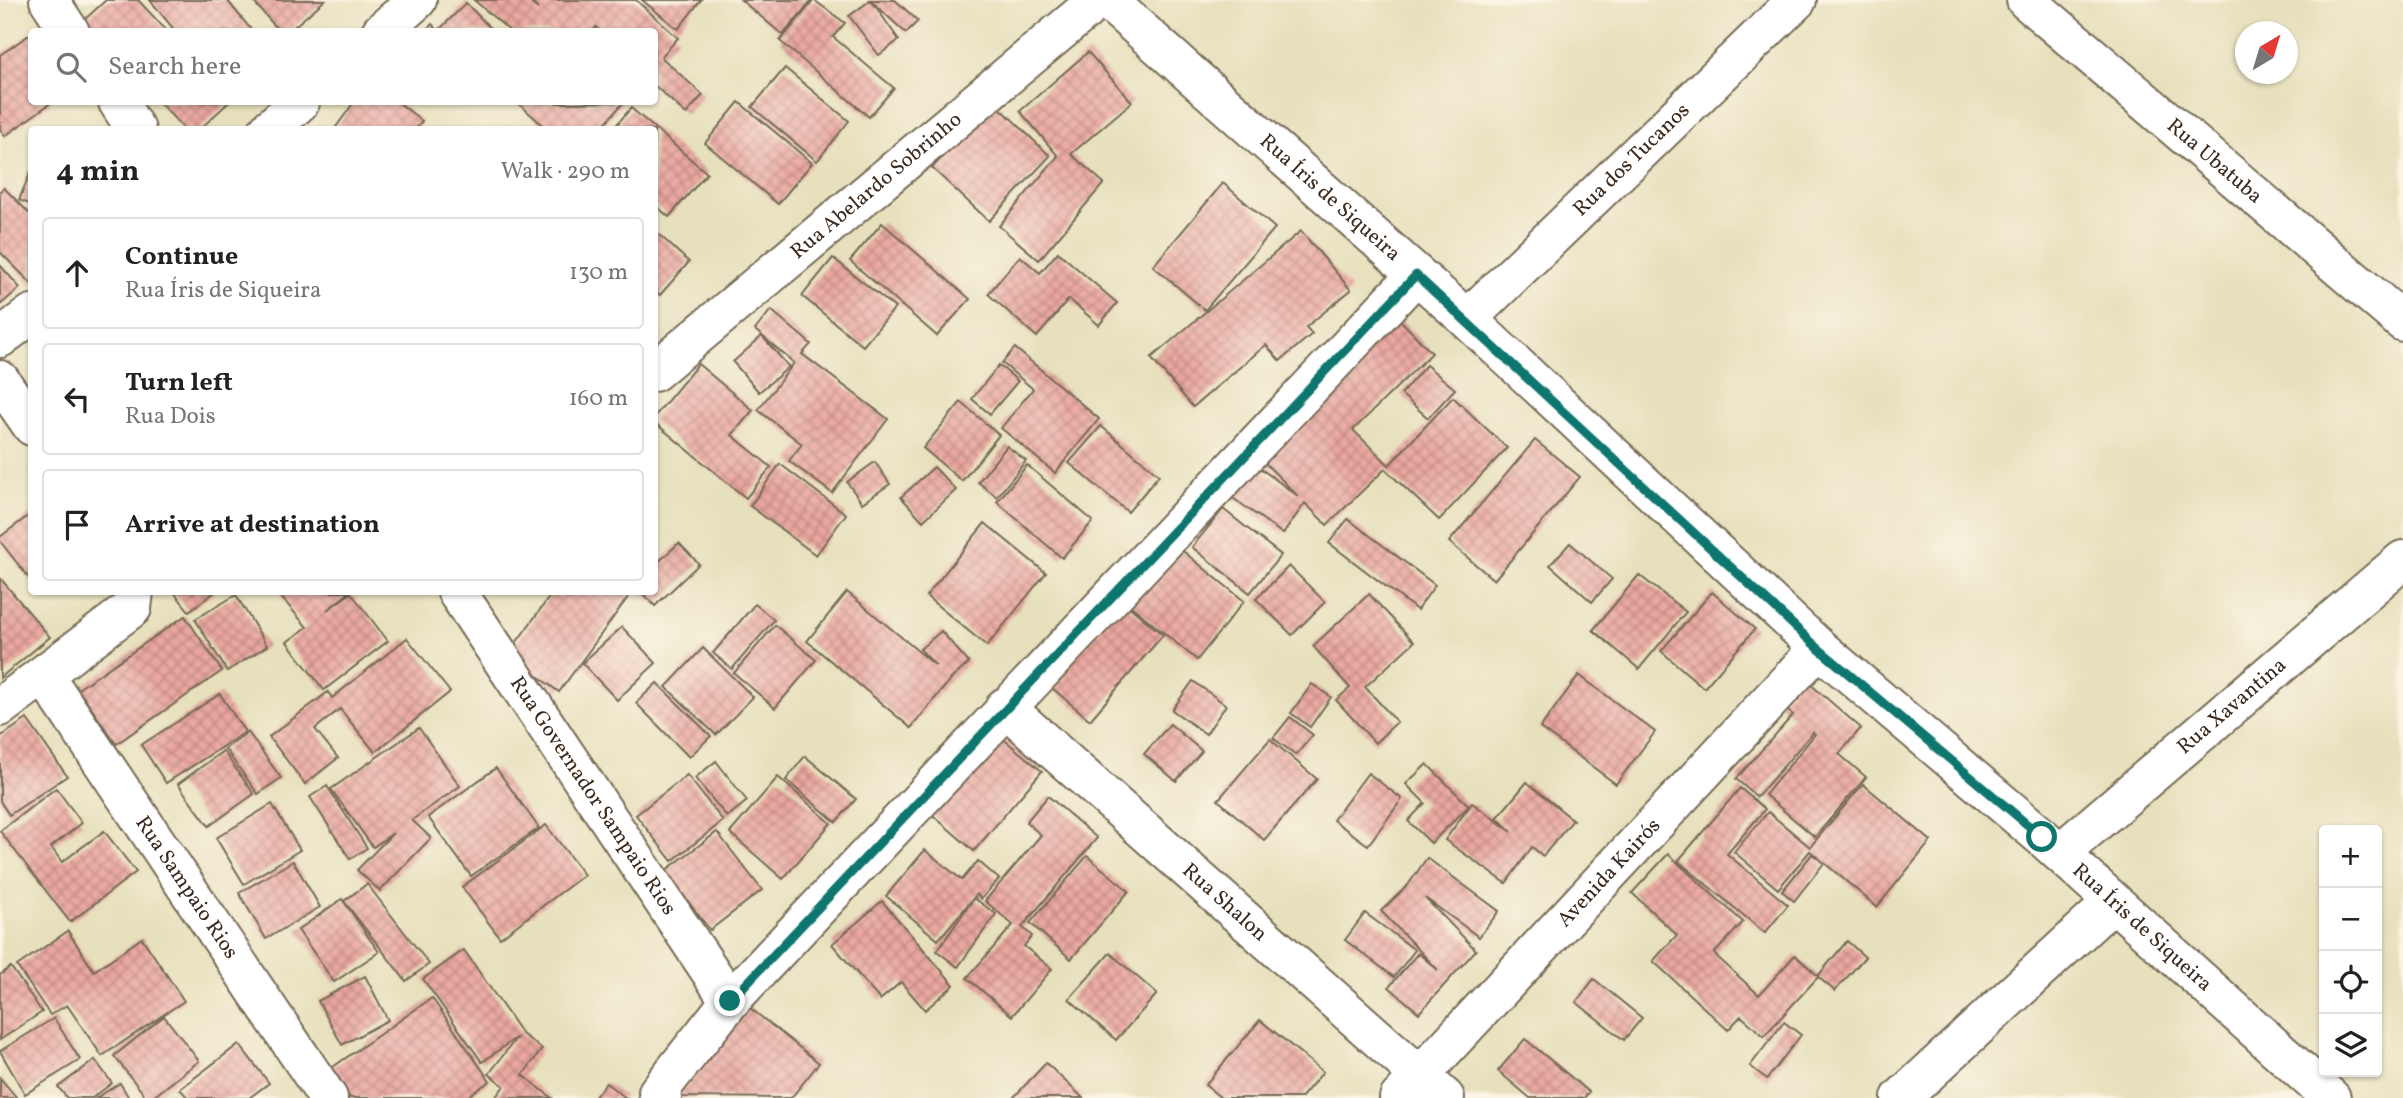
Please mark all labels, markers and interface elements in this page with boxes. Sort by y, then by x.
north arrow [2235,21,2298,84]
search box [28,28,658,105]
icon: search [52,48,90,86]
text: Search here [108,49,241,85]
street label: Rua dos Tucanos [1567,97,1696,223]
street label: Rua Abelardo Sobrinho [784,105,968,266]
street label: Rua Ubatuba [2160,112,2269,210]
street label: Rua Íris de Siqueira [1253,127,1407,268]
text: 4 min [56,151,140,193]
text: Walk · 290 m [501,156,630,188]
text: Continue [125,239,238,275]
icon: ahead [58,254,96,292]
text: 130 m [569,257,628,289]
text: Rua Íris de Siqueira [125,275,321,307]
text: Turn left [125,365,233,401]
icon: left [58,380,96,418]
text: 160 m [569,383,628,415]
text: Rua Dois [125,401,216,433]
icon: arrive [58,506,96,544]
text: Arrive at destination [125,507,380,543]
street label: Rua Xavantina [2171,651,2293,761]
street label: Rua Governador Sampaio Rios [503,671,683,921]
street label: Rua Sampaio Rios [128,810,245,965]
street label: Avenida Kairós [1551,812,1667,934]
route start [2026,821,2057,852]
map controls [2319,825,2382,1077]
button: + [2319,825,2382,888]
street label: Rua Shalon [1176,856,1274,948]
street label: Rua Íris de Siqueira [2066,856,2218,998]
button: − [2319,888,2382,951]
button: locate [2319,951,2382,1014]
route end [714,985,745,1016]
button: layers [2319,1014,2382,1077]

